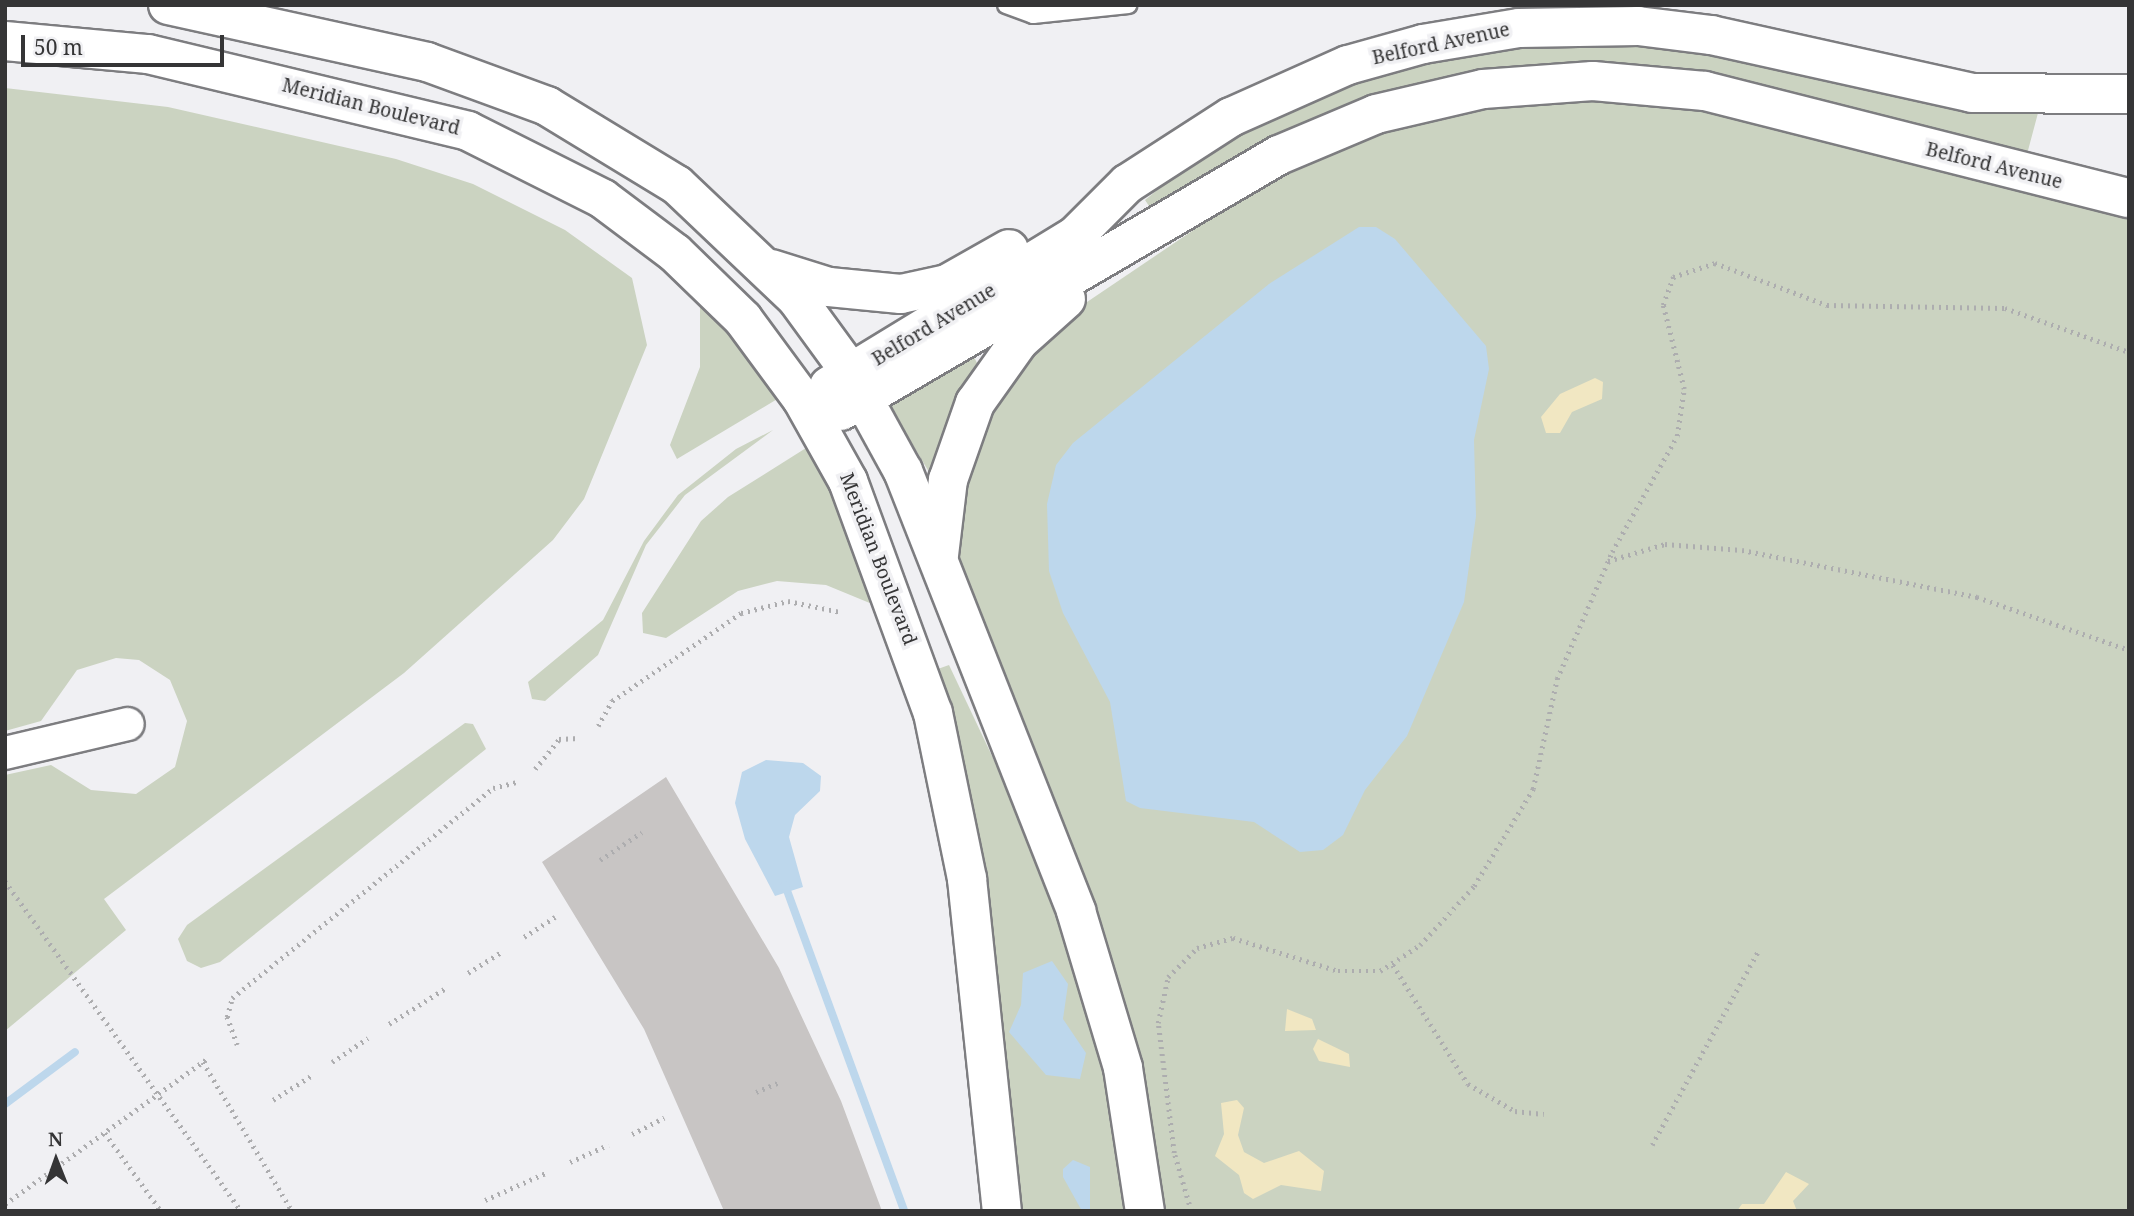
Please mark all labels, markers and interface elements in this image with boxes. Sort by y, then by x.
street label: Belford Avenue [1370,18,1512,70]
scale bar [24,21,228,65]
text: 50 m [34,33,83,61]
street label: Meridian Boulevard [280,74,462,140]
street label: Belford Avenue [1923,138,2065,194]
street label: Belford Avenue [868,279,1000,371]
street label: Meridian Boulevard [835,470,921,648]
north arrow [21,1125,91,1195]
text: N [48,1126,63,1152]

